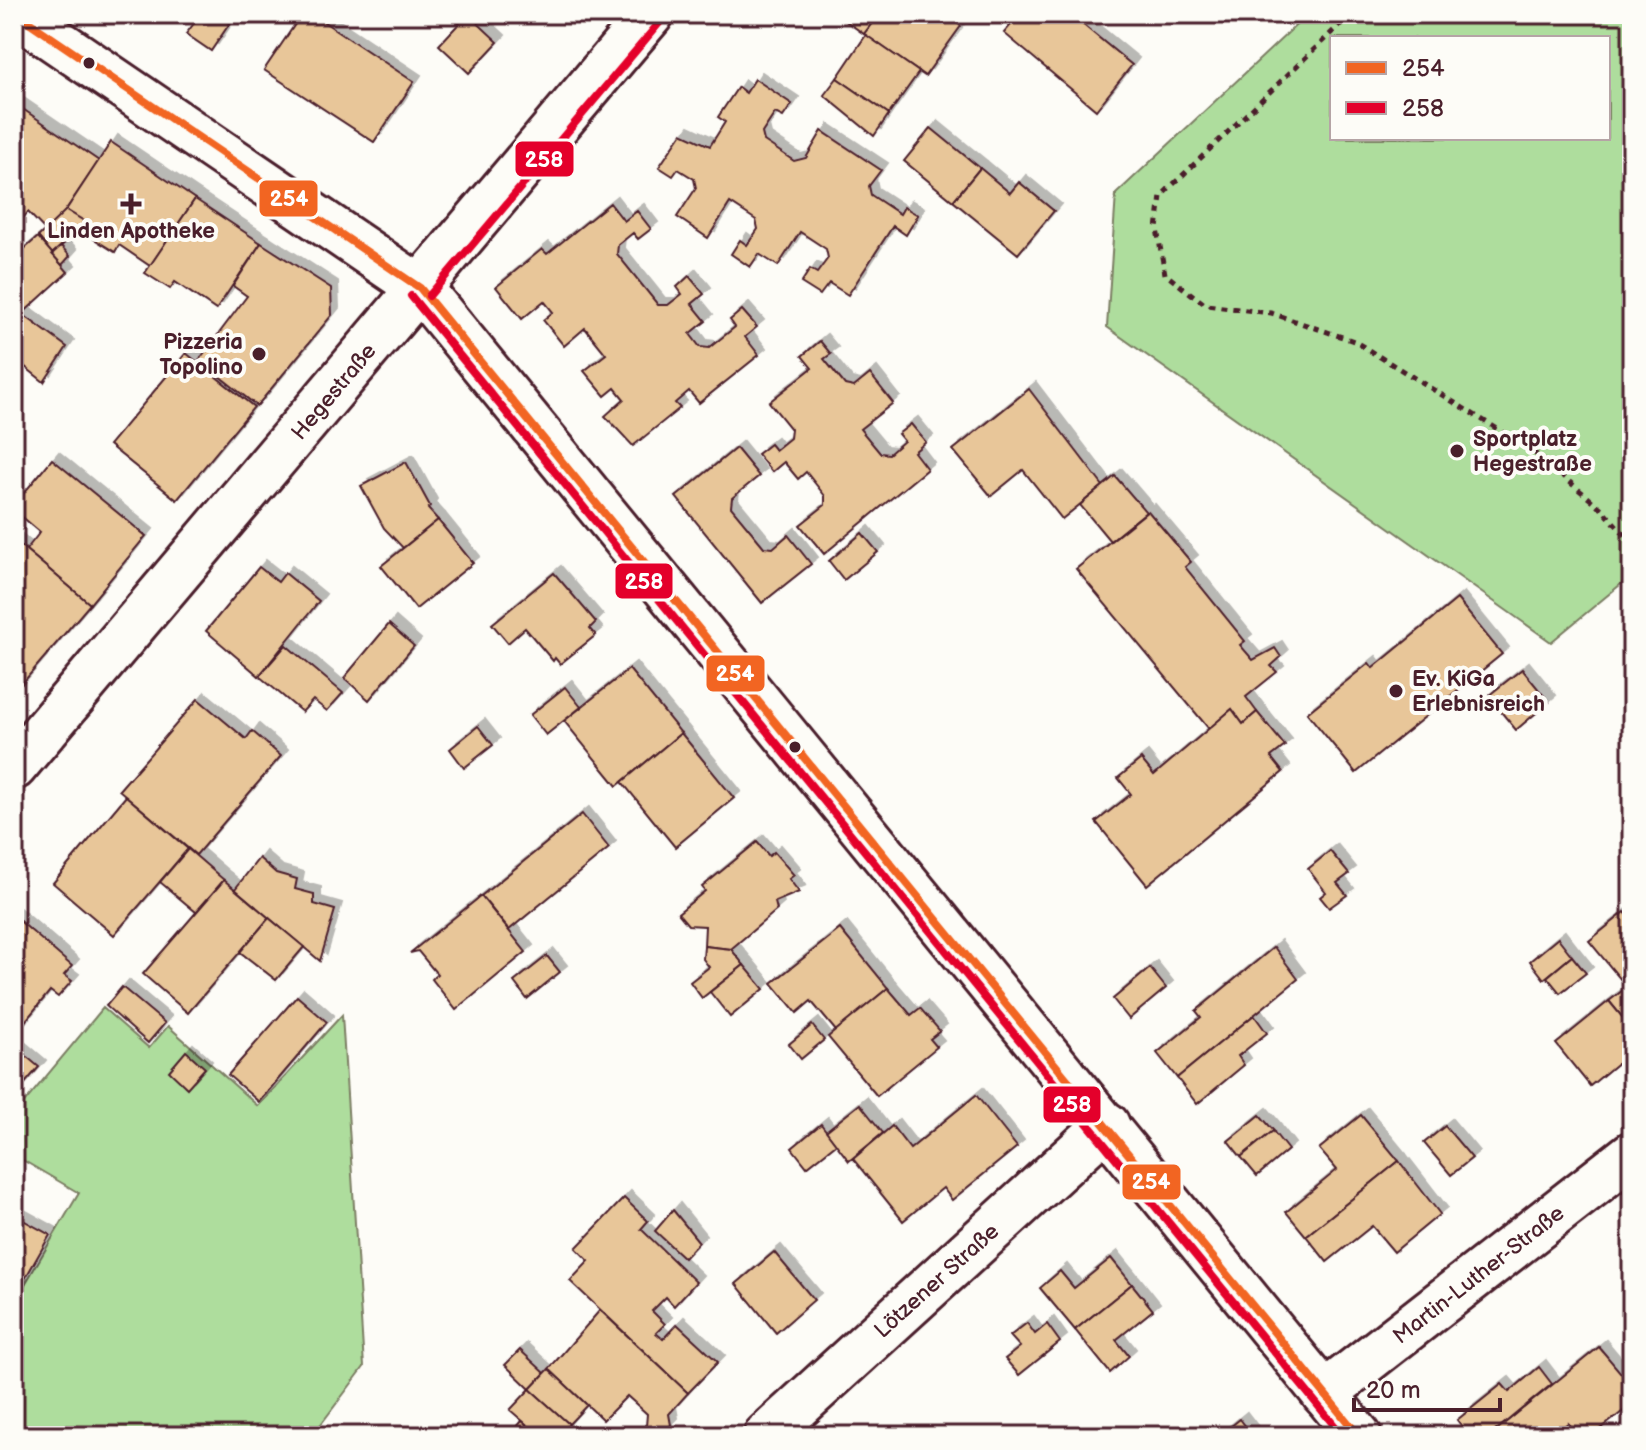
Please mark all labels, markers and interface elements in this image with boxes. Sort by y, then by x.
legend [1330,36,1610,140]
text: 254 [1402,54,1445,83]
unlabelled marker [81,55,97,71]
text: 258 [1402,94,1444,123]
line badge: 258 [514,140,575,178]
text: 258 [524,147,564,174]
line badge: 254 [258,179,319,218]
text: 254 [270,186,308,213]
marker: Linden Apotheke [122,195,140,213]
place label: Linden Apotheke [47,218,215,245]
place label: Pizzeria Topolino [159,329,243,381]
street label: Hegestraße [286,338,382,446]
marker: Pizzeria Topolino [250,345,268,363]
place label: Sportplatz Hegestraße [1473,426,1592,478]
marker: Sportplatz Hegestraße [1448,442,1466,460]
line badge: 258 [614,562,674,600]
text: 258 [624,569,664,596]
line badge: 254 [705,654,766,693]
text: 254 [716,661,754,688]
place label: Ev. KiGa Erlebnisreich [1412,666,1545,718]
marker: Ev. KiGa Erlebnisreich [1387,682,1405,700]
unlabelled marker [787,739,803,755]
line badge: 258 [1042,1085,1102,1124]
text: 258 [1052,1092,1092,1119]
line badge: 254 [1121,1163,1182,1201]
text: 254 [1132,1169,1170,1196]
street label: Martin-Luther-Straße [1388,1200,1570,1350]
street label: Lötzener Straße [869,1218,1005,1344]
scale bar [1354,1362,1500,1412]
text: 20 m [1366,1376,1421,1405]

